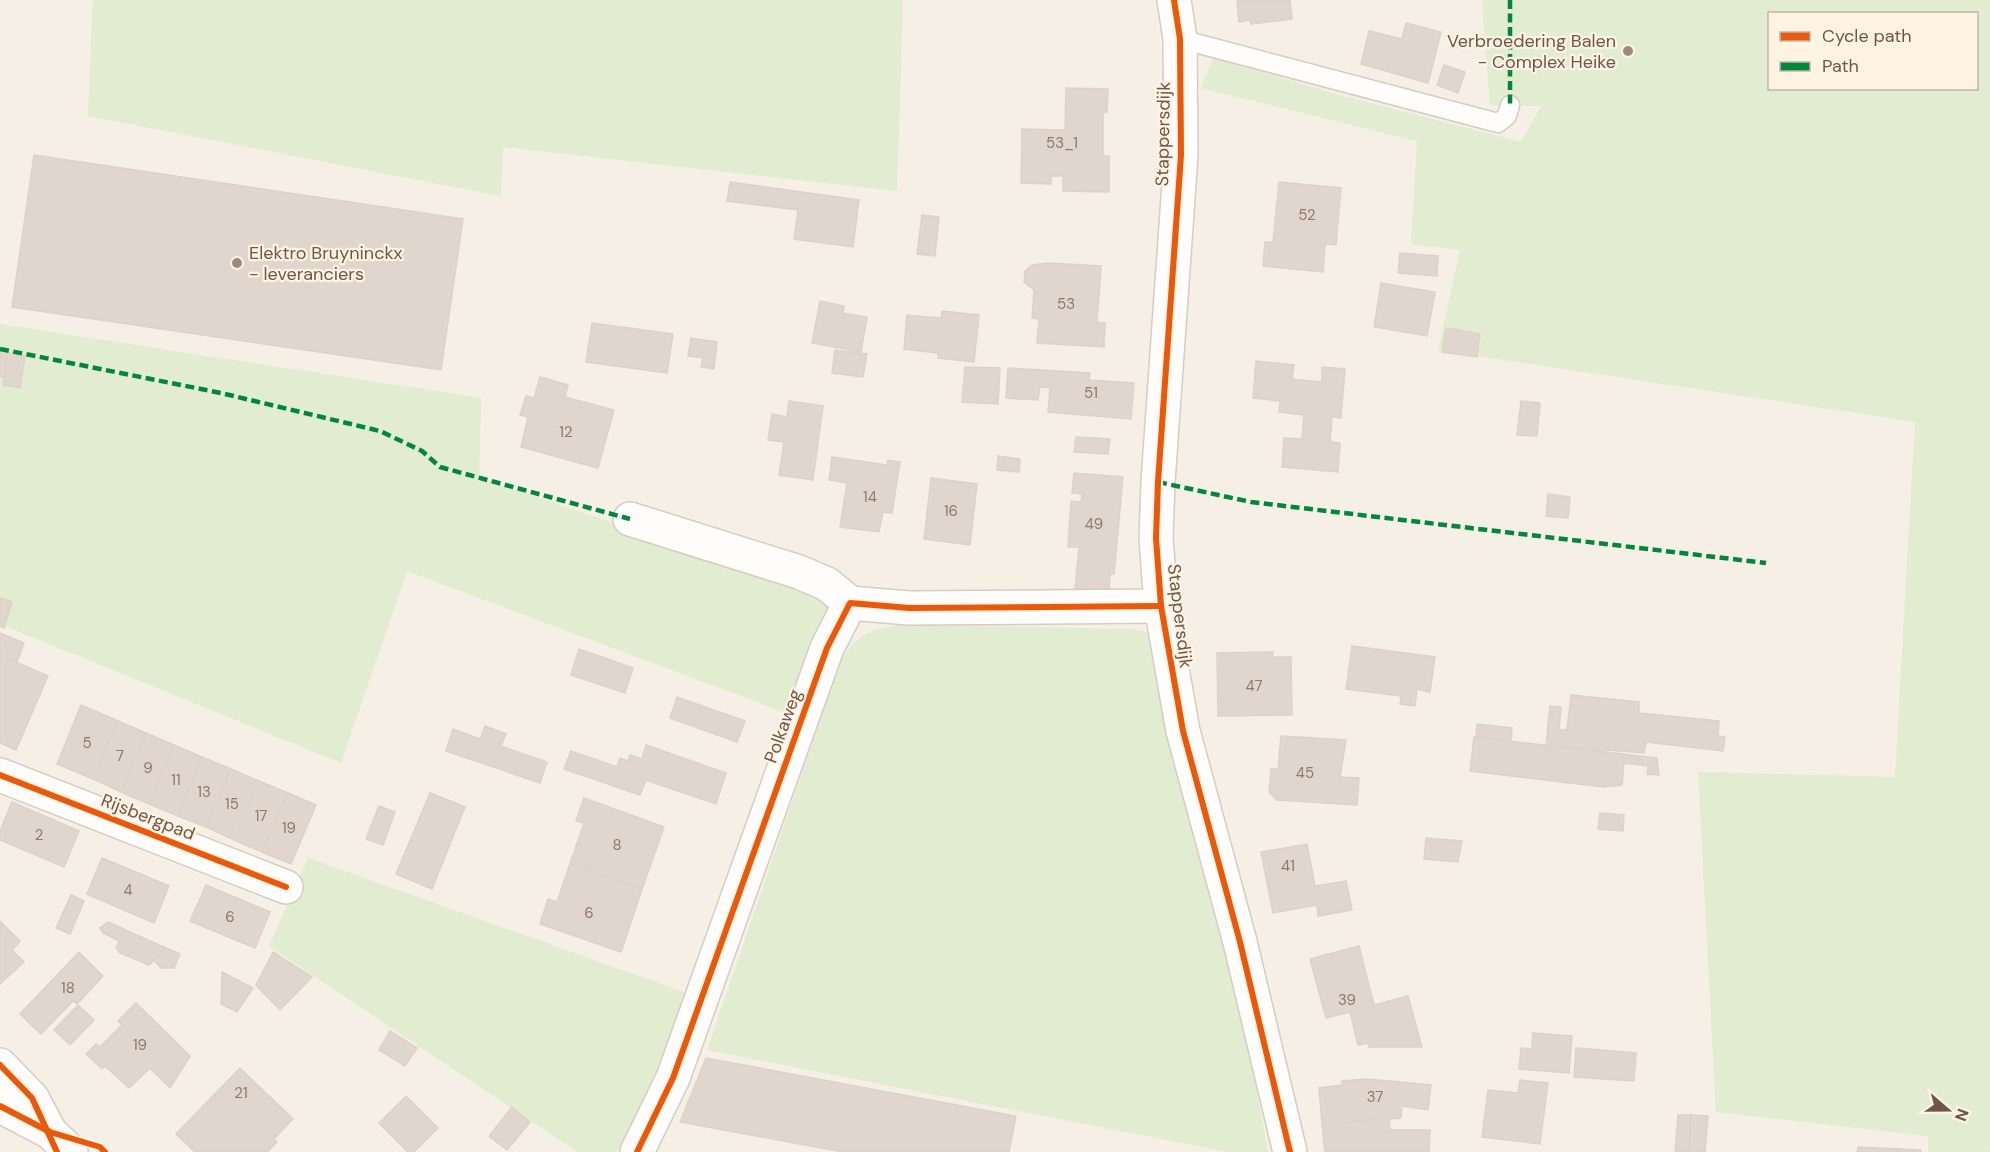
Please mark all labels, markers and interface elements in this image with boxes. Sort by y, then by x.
legend [1768,12,1978,90]
text: Cycle path [1822,24,1912,48]
place label: Verbroedering Balen - Complex Heike [1447,29,1616,74]
marker: Verbroedering Balen - Complex Heike [1621,44,1635,58]
text: Path [1822,54,1859,78]
street label: Stappersdijk [1150,81,1176,187]
house number: 53_1 [1046,133,1078,153]
house number: 52 [1298,205,1316,225]
place label: Elektro Bruyninckx - leveranciers [249,241,403,286]
marker: Elektro Bruyninckx - leveranciers [230,256,244,270]
house number: 53 [1057,294,1075,314]
house number: 51 [1084,383,1098,403]
house number: 12 [559,422,573,442]
house number: 14 [863,487,877,507]
house number: 16 [944,501,958,521]
house number: 49 [1085,514,1103,534]
street label: Stappersdijk [1162,563,1198,669]
house number: 47 [1245,676,1263,696]
street label: Polkaweg [759,686,807,766]
house number: 5 [82,733,92,753]
house number: 7 [116,746,124,766]
house number: 9 [143,758,153,778]
house number: 45 [1296,763,1314,783]
house number: 11 [171,770,181,790]
house number: 13 [197,782,211,802]
street label: Rijsbergpad [98,788,198,846]
house number: 15 [225,794,239,814]
house number: 17 [255,806,267,826]
house number: 19 [282,818,296,838]
house number: 2 [35,825,43,845]
house number: 8 [612,835,622,855]
house number: 41 [1281,856,1295,876]
house number: 4 [123,880,133,900]
house number: 6 [584,903,594,923]
house number: 6 [225,907,235,927]
house number: 18 [61,978,75,998]
house number: 39 [1338,990,1356,1010]
house number: 19 [133,1035,147,1055]
north arrow [1918,1080,1978,1140]
house number: 21 [234,1083,248,1103]
house number: 37 [1367,1087,1383,1107]
text: N [1950,1106,1973,1124]

